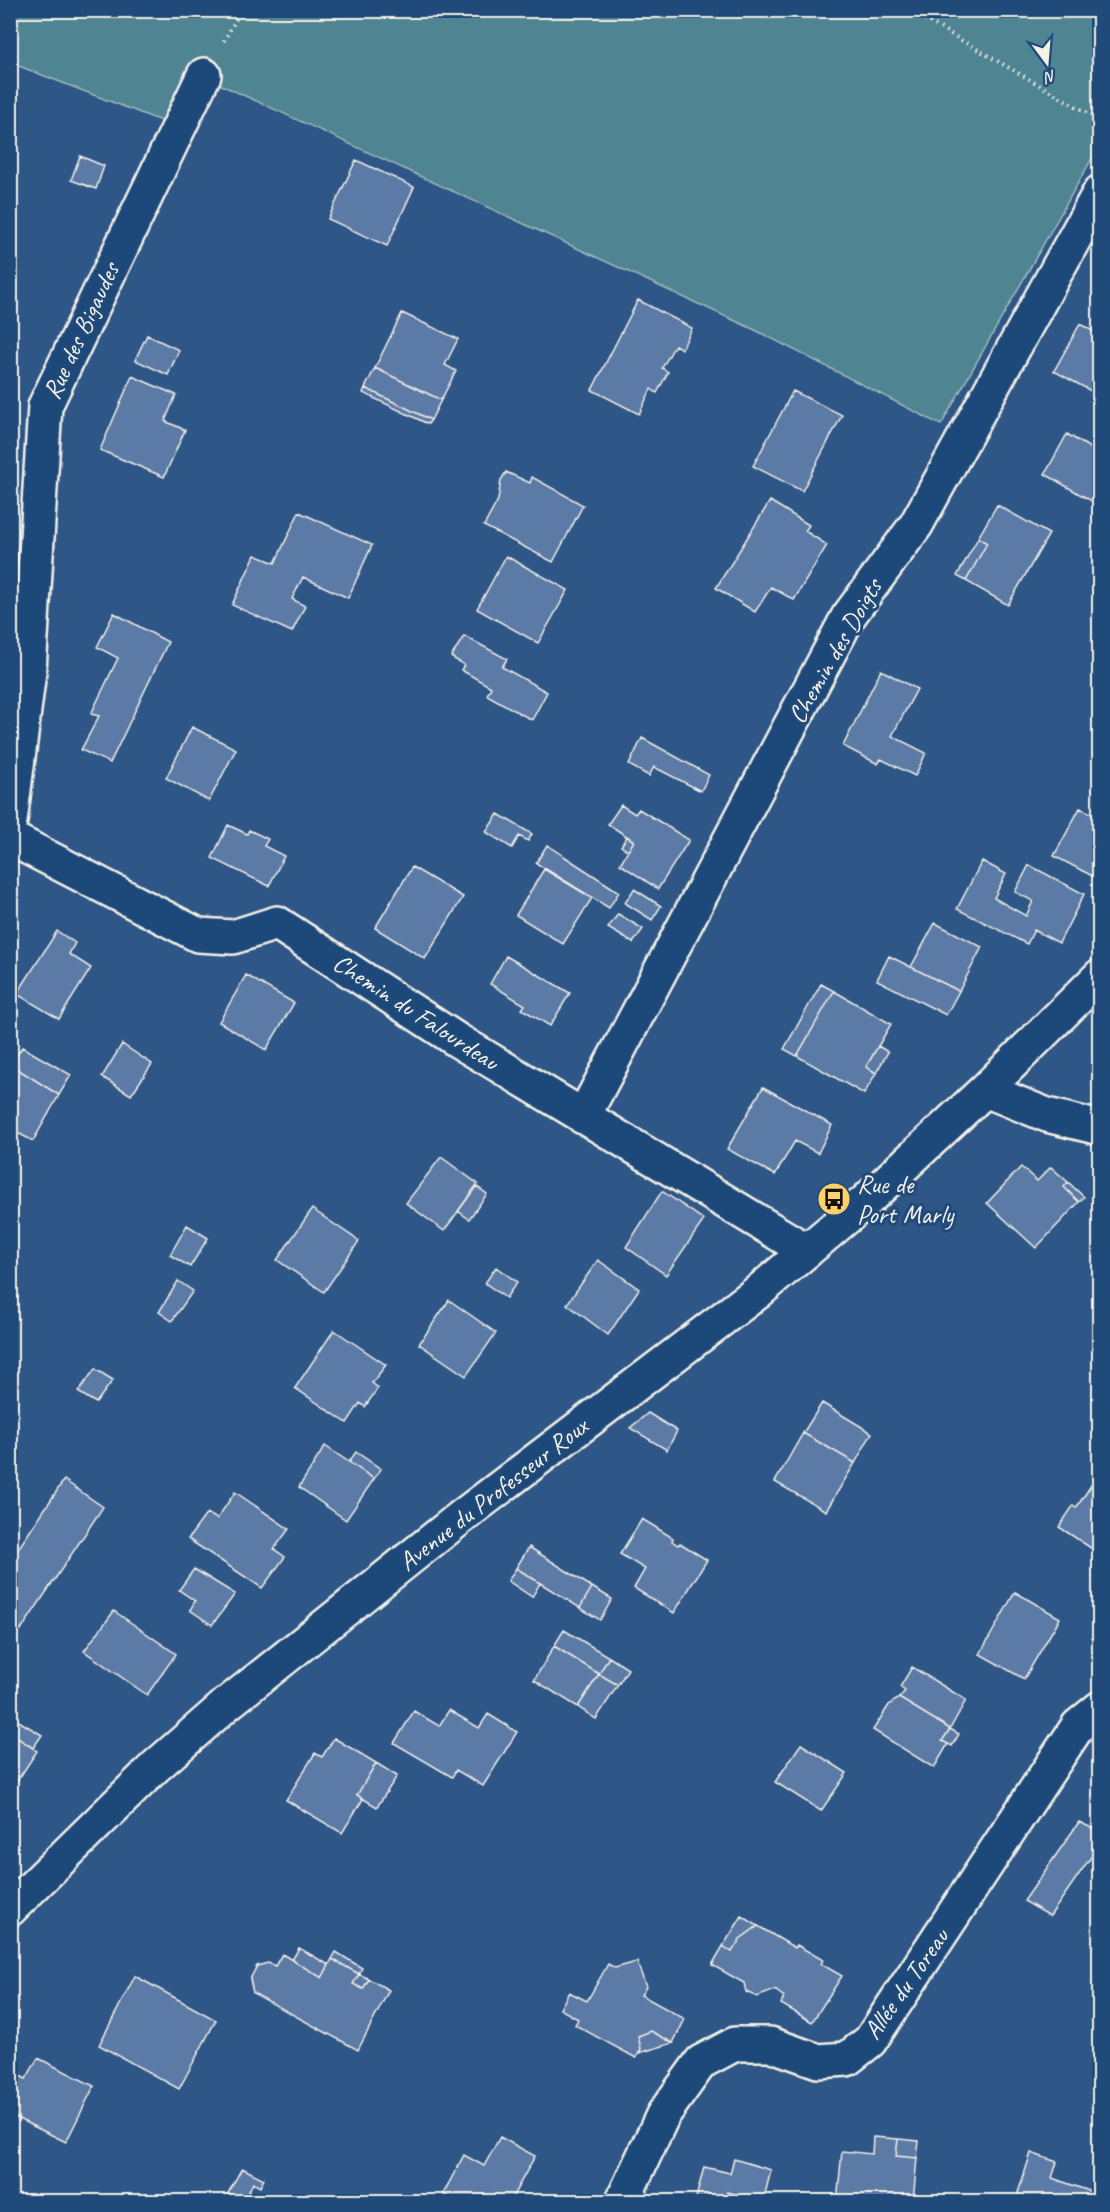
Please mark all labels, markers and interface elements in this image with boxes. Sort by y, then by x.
north arrow [1017,33,1077,93]
text: N [1040,65,1058,88]
street label: Rue des Bigaudes [35,256,128,405]
street label: Chemin des Doigts [780,571,891,729]
street label: Chemin du Falourdeau [327,946,506,1079]
place label: Rue de Port Marly [857,1168,956,1231]
bus stop icon: Rue de Port Marly [816,1181,852,1217]
street label: Avenue du Professeur Roux [392,1408,596,1578]
street label: Allée du Toreau [856,1921,957,2046]

